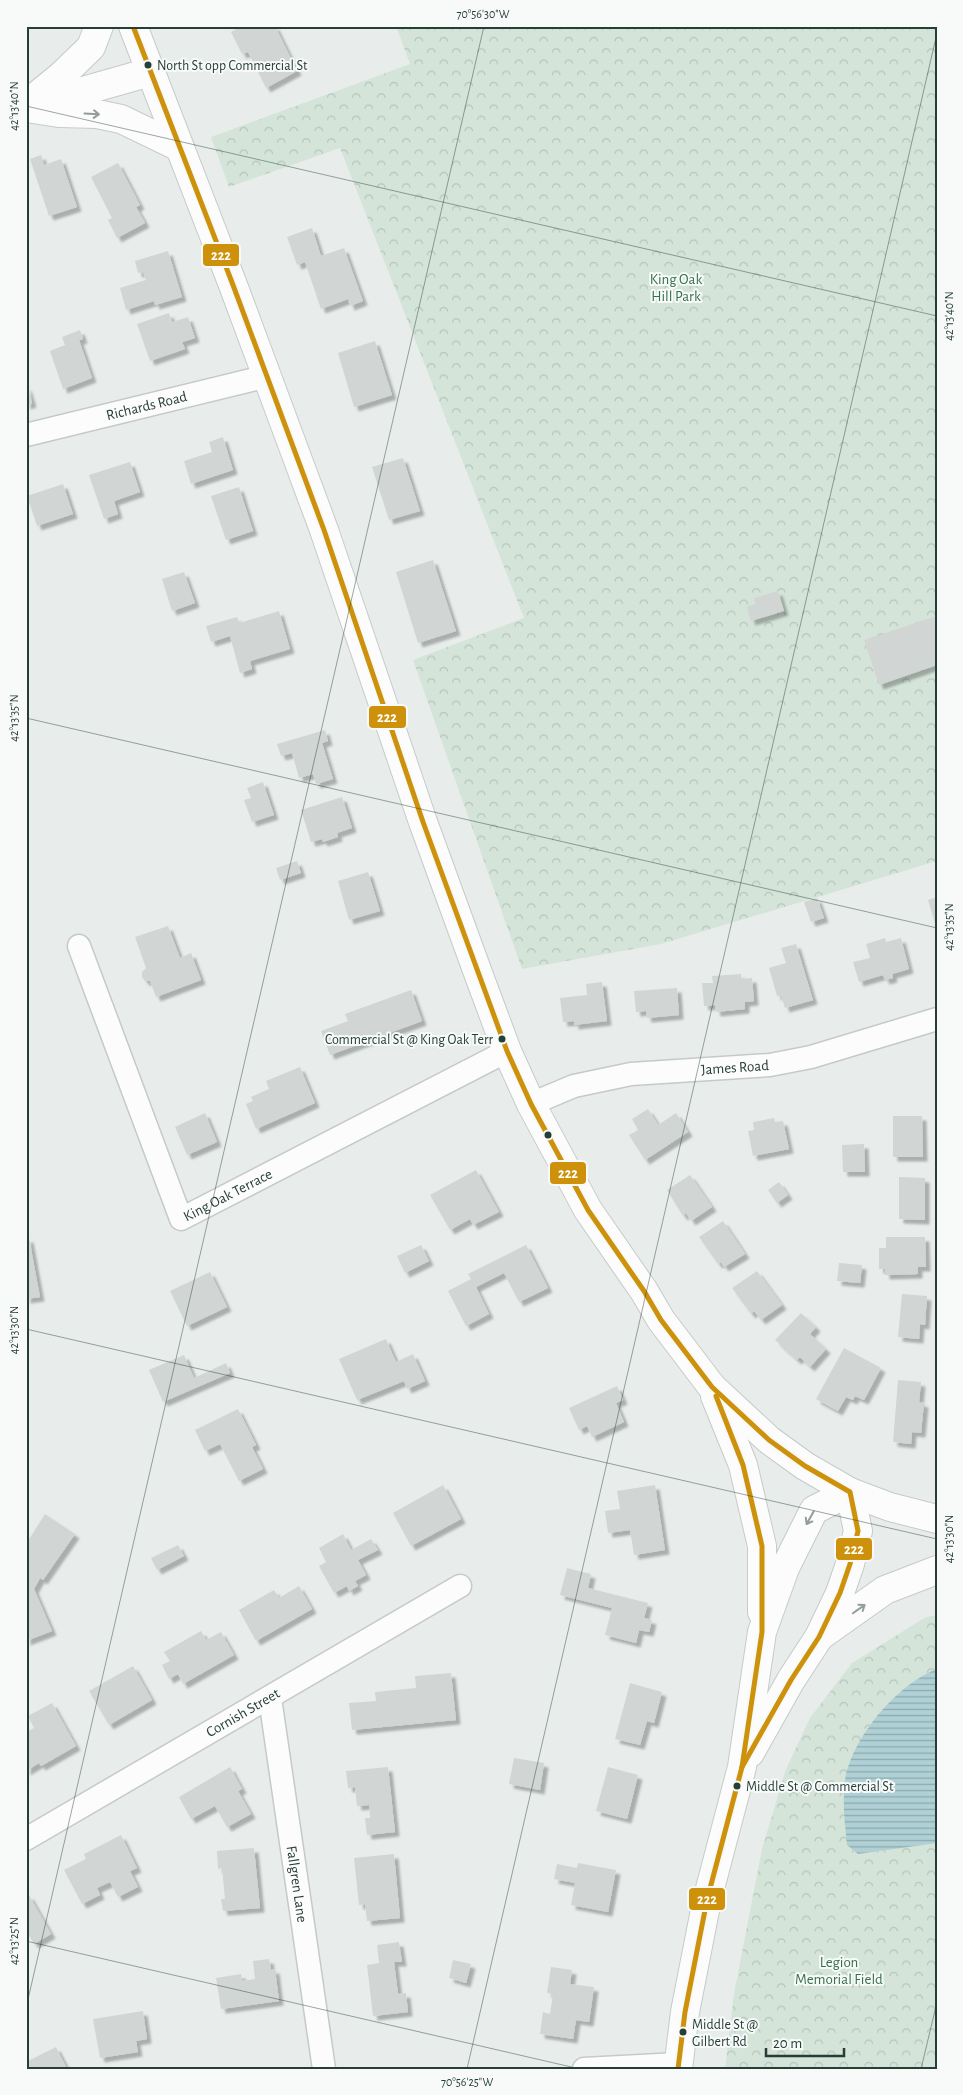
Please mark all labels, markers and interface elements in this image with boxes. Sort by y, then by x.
text: 70°56'30"W [456,8,510,20]
place label: North St opp Commercial St [157,59,308,73]
marker: North St opp Commercial St [143,60,153,70]
text: 42°13'40"N [8,81,20,131]
one-way arrow [84,110,100,119]
line badge: 222 [202,243,240,267]
text: 222 [211,249,231,263]
park label: King Oak Hill Park [650,272,702,304]
text: 42°13'40"N [943,291,955,341]
street label: Richards Road [105,389,189,423]
text: 42°13'35"N [8,694,20,742]
line badge: 222 [368,705,407,729]
text: 222 [377,711,397,725]
text: 42°13'35"N [943,903,955,951]
place label: Commercial St @ King Oak Terr [325,1033,493,1047]
marker: Commercial St @ King Oak Terr [497,1034,507,1044]
street label: James Road [701,1058,770,1077]
unlabelled marker [543,1130,553,1140]
line badge: 222 [549,1161,587,1185]
street label: King Oak Terrace [181,1166,275,1224]
text: 222 [558,1167,578,1181]
text: 42°13'30"N [8,1306,20,1354]
one-way arrow [805,1510,815,1525]
text: 42°13'30"N [943,1515,955,1563]
line badge: 222 [835,1537,873,1561]
text: 222 [844,1543,864,1557]
one-way arrow [852,1604,866,1614]
street label: Cornish Street [204,1686,283,1740]
place label: Middle St @ Commercial St [746,1780,894,1794]
marker: Middle St @ Commercial St [732,1781,742,1791]
street label: Fallgren Lane [284,1845,310,1924]
line badge: 222 [688,1887,726,1911]
text: 222 [697,1893,717,1907]
text: 42°13'25"N [8,1917,20,1965]
park label: Legion Memorial Field [795,1955,883,1987]
place label: Middle St @ Gilbert Rd [692,2018,759,2049]
scale bar [766,2025,843,2057]
marker: Middle St @ Gilbert Rd [678,2027,688,2037]
text: 20 m [773,2036,802,2051]
text: 70°56'25"W [441,2076,493,2088]

